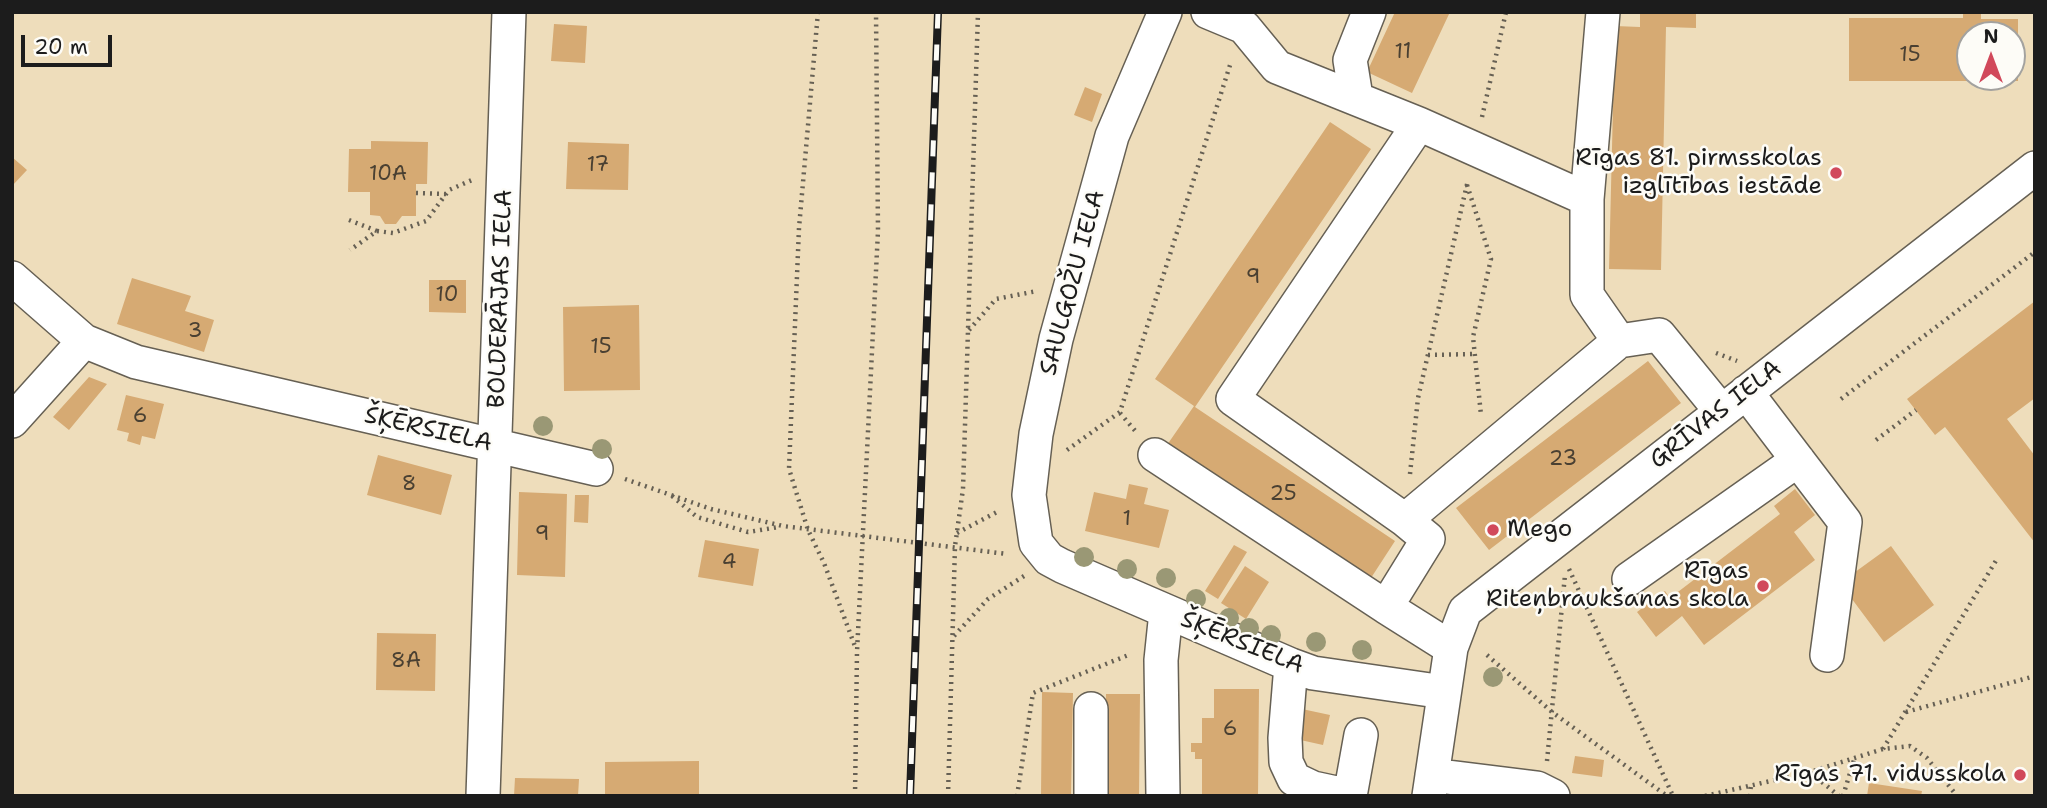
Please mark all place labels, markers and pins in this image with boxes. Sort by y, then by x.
place label: Rīgas 81. pirmsskolas izglītības iestāde [1575,145,1822,201]
marker: Rīgas 81. pirmsskolas izglītības iestāde [1828,165,1844,181]
place label: Mego [1507,516,1572,544]
marker: Mego [1485,522,1501,538]
place label: Rīgas Riteņbraukšanas skola [1486,558,1749,614]
marker: Rīgas Riteņbraukšanas skola [1755,578,1771,594]
place label: Rīgas 71. vidusskola [1774,761,2006,789]
marker: Rīgas 71. vidusskola [2012,767,2028,783]

